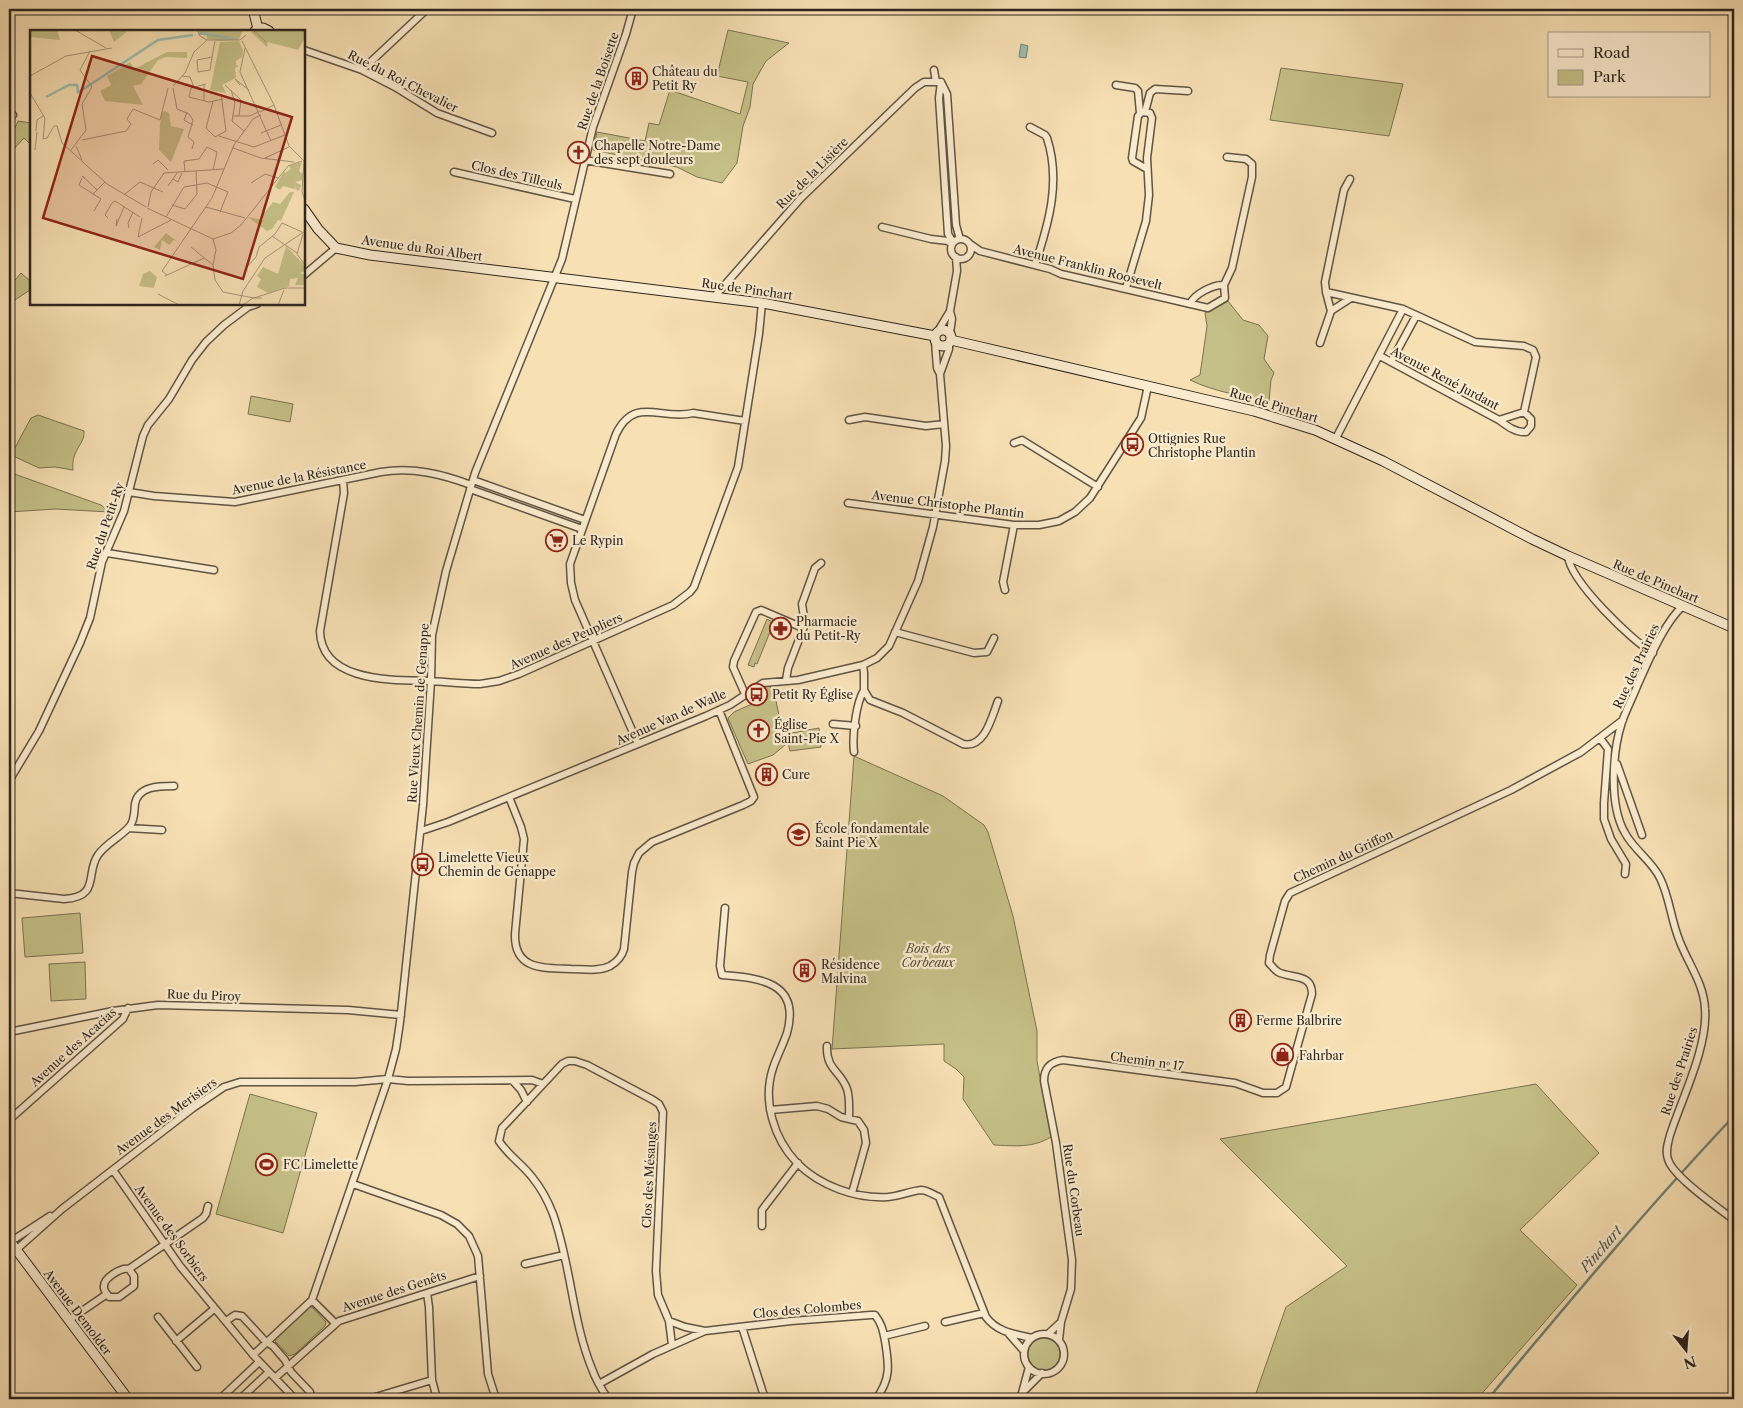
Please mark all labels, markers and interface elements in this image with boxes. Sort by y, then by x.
inset map [30,30,305,305]
street label: Rue de la Boisette [574,30,622,132]
legend [1548,32,1710,98]
text: Road [1593,43,1630,62]
street label: Rue du Roi Chevalier [345,47,461,115]
place label: Château du Petit Ry [652,64,718,93]
building icon: Château du Petit Ry [624,66,648,90]
text: Park [1593,67,1627,86]
street label: Rue de la Lisière [773,134,851,212]
place label: Chapelle Notre-Dame des sept douleurs [594,138,721,167]
church icon: Chapelle Notre-Dame des sept douleurs [566,140,590,164]
street label: Clos des Tilleuls [470,157,564,193]
street label: Avenue du Roi Albert [360,232,484,264]
street label: Avenue Franklin Roosevelt [1011,241,1165,293]
street label: Rue de Pinchart [700,275,794,303]
street label: Avenue René Jurdant [1387,343,1502,413]
street label: Rue de Pinchart [1228,384,1321,426]
place label: Ottignies Rue Christophe Plantin [1148,431,1256,460]
bus stop icon: Ottignies Rue Christophe Plantin [1120,433,1144,457]
street label: Avenue de la Résistance [230,457,368,498]
street label: Rue du Petit-Ry [83,480,127,571]
street label: Avenue Christophe Plantin [870,487,1026,521]
supermarket icon: Le Rypin [544,528,568,552]
place label: Le Rypin [572,533,624,548]
street label: Rue de Pinchart [1611,556,1702,606]
street label: Avenue des Peupliers [506,609,625,673]
place label: Pharmacie du Petit-Ry [796,614,861,643]
pharmacy icon: Pharmacie du Petit-Ry [768,616,792,640]
street label: Rue des Prairies [1610,621,1662,711]
street label: Rue Vieux Chemin de Genappe [404,622,432,803]
bus stop icon: Petit Ry Église [744,682,768,706]
street label: Avenue Van de Walle [613,686,729,748]
place label: Petit Ry Église [772,686,854,702]
place label: Église Saint-Pie X [774,716,840,746]
church icon: Église Saint-Pie X [746,719,770,743]
building icon: Cure [754,762,778,786]
place label: Cure [782,767,811,782]
place label: École fondamentale Saint Pie X [815,820,930,850]
school or university icon: École fondamentale Saint Pie X [787,823,811,847]
street label: Chemin du Griffon [1291,826,1396,886]
place label: Limelette Vieux Chemin de Genappe [438,850,556,879]
bus stop icon: Limelette Vieux Chemin de Genappe [410,852,434,876]
park label: Bois des Corbeaux [902,941,955,970]
place label: Résidence Malvina [821,957,880,986]
building icon: Résidence Malvina [793,959,817,983]
street label: Rue du Piroy [167,986,242,1004]
street label: Avenue des Acacias [26,1004,119,1090]
building icon: Ferme Balbrire [1228,1008,1252,1032]
place label: Ferme Balbrire [1256,1013,1342,1028]
street label: Rue des Prairies [1658,1025,1700,1117]
shop icon: Fahrbar [1271,1043,1295,1067]
street label: Chemin nᵒ 17 [1109,1048,1185,1074]
place label: Fahrbar [1299,1048,1344,1063]
street label: Avenue des Merisiers [112,1074,220,1158]
street label: Clos des Mésanges [639,1121,659,1229]
street label: Rue du Corbeau [1060,1143,1088,1238]
sports icon: FC Limelette [255,1152,279,1176]
place label: FC Limelette [283,1157,358,1172]
street label: Avenue des Sorbiers [131,1181,212,1284]
water label: Pinchart [1575,1221,1627,1277]
street label: Avenue Demolder [40,1265,115,1358]
street label: Avenue des Genêts [339,1267,448,1315]
street label: Clos des Colombes [752,1297,862,1321]
north arrow [1660,1326,1710,1376]
text: N [1681,1352,1698,1373]

